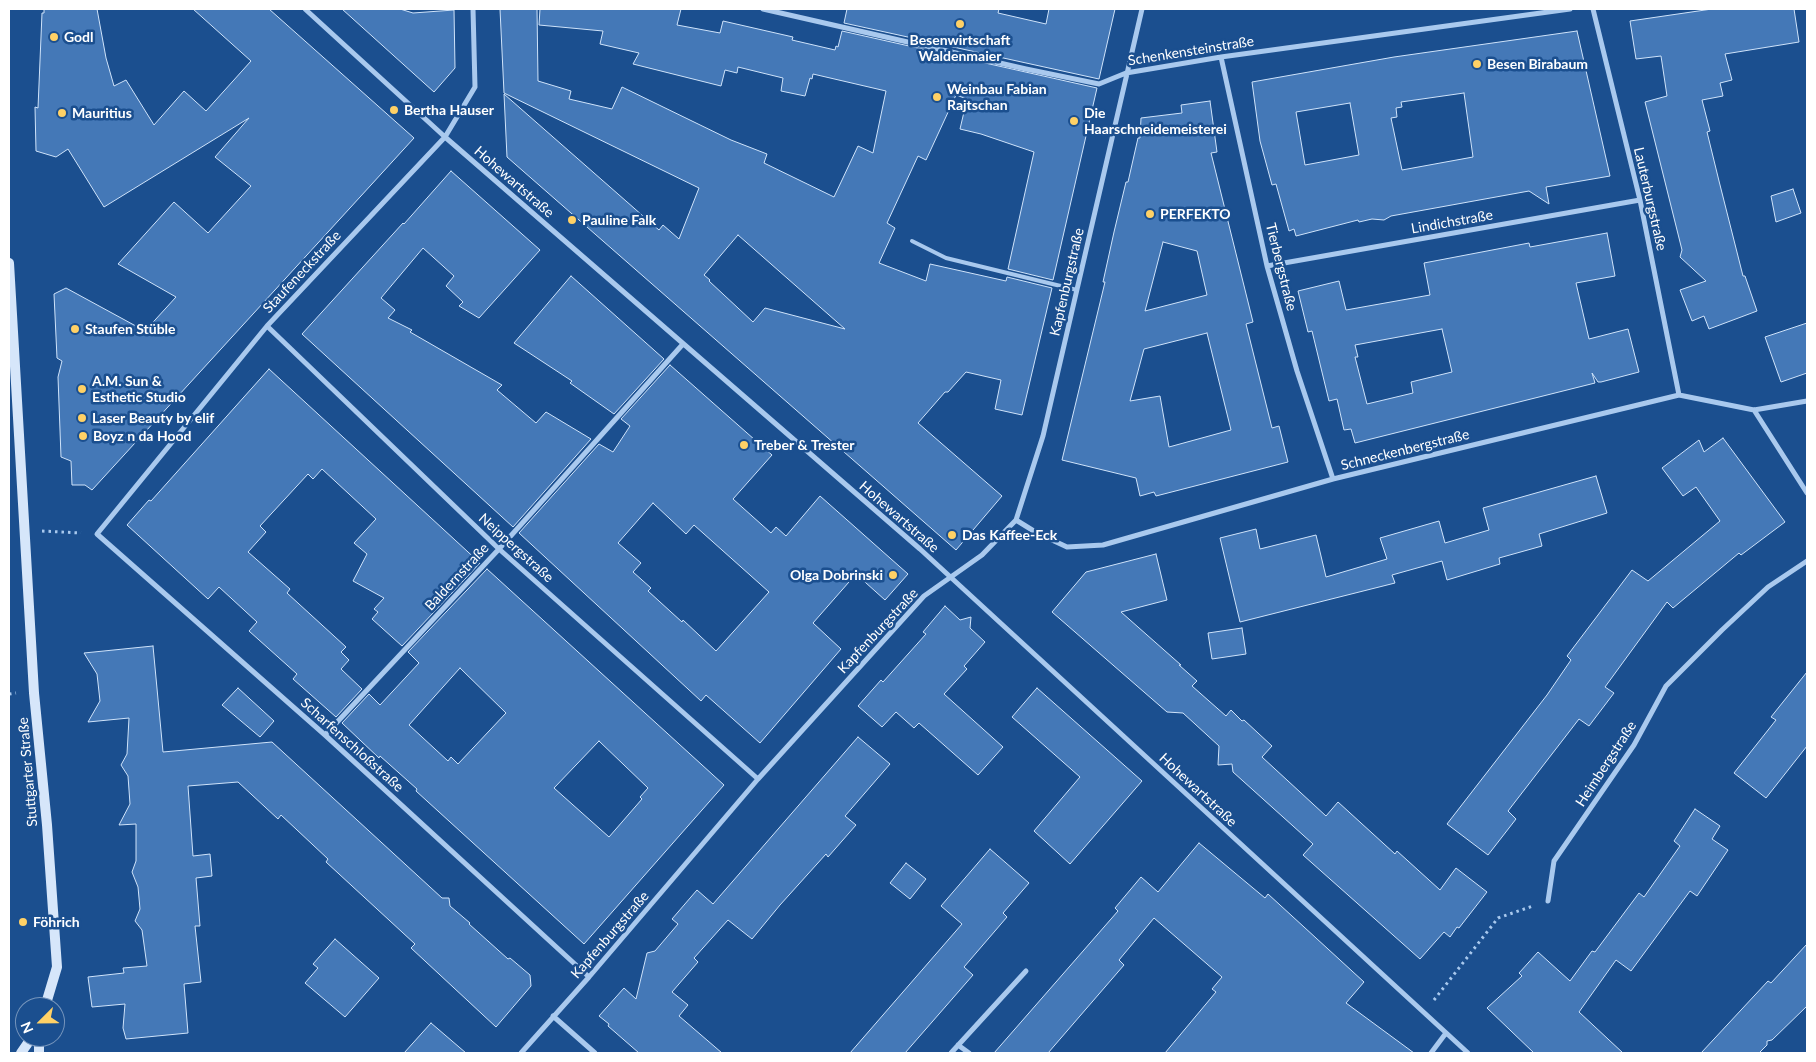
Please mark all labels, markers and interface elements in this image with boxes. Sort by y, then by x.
marker: Besenwirtschaft Waldenmaier [954,18,966,30]
place label: Godl [64,29,94,45]
marker: Godl [48,31,60,43]
place label: Besenwirtschaft Waldenmaier [910,32,1010,64]
street label: Schenkensteinstraße [1127,33,1255,69]
place label: Besen Birabaum [1487,56,1588,72]
marker: Besen Birabaum [1471,58,1483,70]
place label: Weinbau Fabian Rajtschan [947,81,1047,114]
marker: Weinbau Fabian Rajtschan [931,91,943,103]
place label: Bertha Hauser [404,102,494,118]
marker: Bertha Hauser [388,104,400,116]
place label: Mauritius [72,105,132,121]
place label: Die Haarschneidemeisterei [1084,105,1227,138]
marker: Mauritius [56,107,68,119]
marker: Die Haarschneidemeisterei [1068,115,1080,127]
street label: Hohewartstraße [471,143,557,221]
street label: Lauterburgstraße [1630,146,1670,252]
place label: PERFEKTO [1160,206,1231,222]
street label: Lindichstraße [1410,207,1494,237]
marker: PERFEKTO [1144,208,1156,220]
place label: Pauline Falk [582,212,656,228]
marker: Pauline Falk [566,214,578,226]
street label: Tierbergstraße [1262,221,1300,313]
street label: Kapfenburgstraße [1046,226,1088,338]
street label: Staufeneckstraße [259,227,345,317]
place label: Staufen Stüble [85,321,176,337]
marker: Staufen Stüble [69,323,81,335]
place label: A.M. Sun & Esthetic Studio [92,373,186,406]
marker: A.M. Sun & Esthetic Studio [76,383,88,395]
place label: Laser Beauty by elif [92,410,214,426]
marker: Laser Beauty by elif [76,412,88,424]
street label: Schneckenbergstraße [1339,426,1471,474]
place label: Boyz n da Hood [93,428,191,444]
marker: Boyz n da Hood [77,430,89,442]
place label: Treber & Trester [754,437,855,453]
marker: Treber & Trester [738,439,750,451]
street label: Hohewartstraße [856,478,942,556]
street label: Neippergstraße [475,510,557,586]
place label: Das Kaffee-Eck [962,527,1057,543]
marker: Das Kaffee-Eck [946,529,958,541]
street label: Baldernstraße [422,540,492,614]
place label: Olga Dobrinski [790,567,883,583]
marker: Olga Dobrinski [887,569,899,581]
street label: Kapfenburgstraße [834,585,922,677]
street label: Scharfenschloßstraße [297,694,407,796]
street label: Stuttgarter Straße [15,717,41,827]
street label: Heimbergstraße [1572,718,1640,810]
street label: Hohewartstraße [1156,750,1240,830]
street label: Kapfenburgstraße [568,888,652,982]
place label: Föhrich [33,914,80,930]
marker: Föhrich [17,916,29,928]
north arrow [15,997,65,1047]
text: N [17,1019,37,1036]

